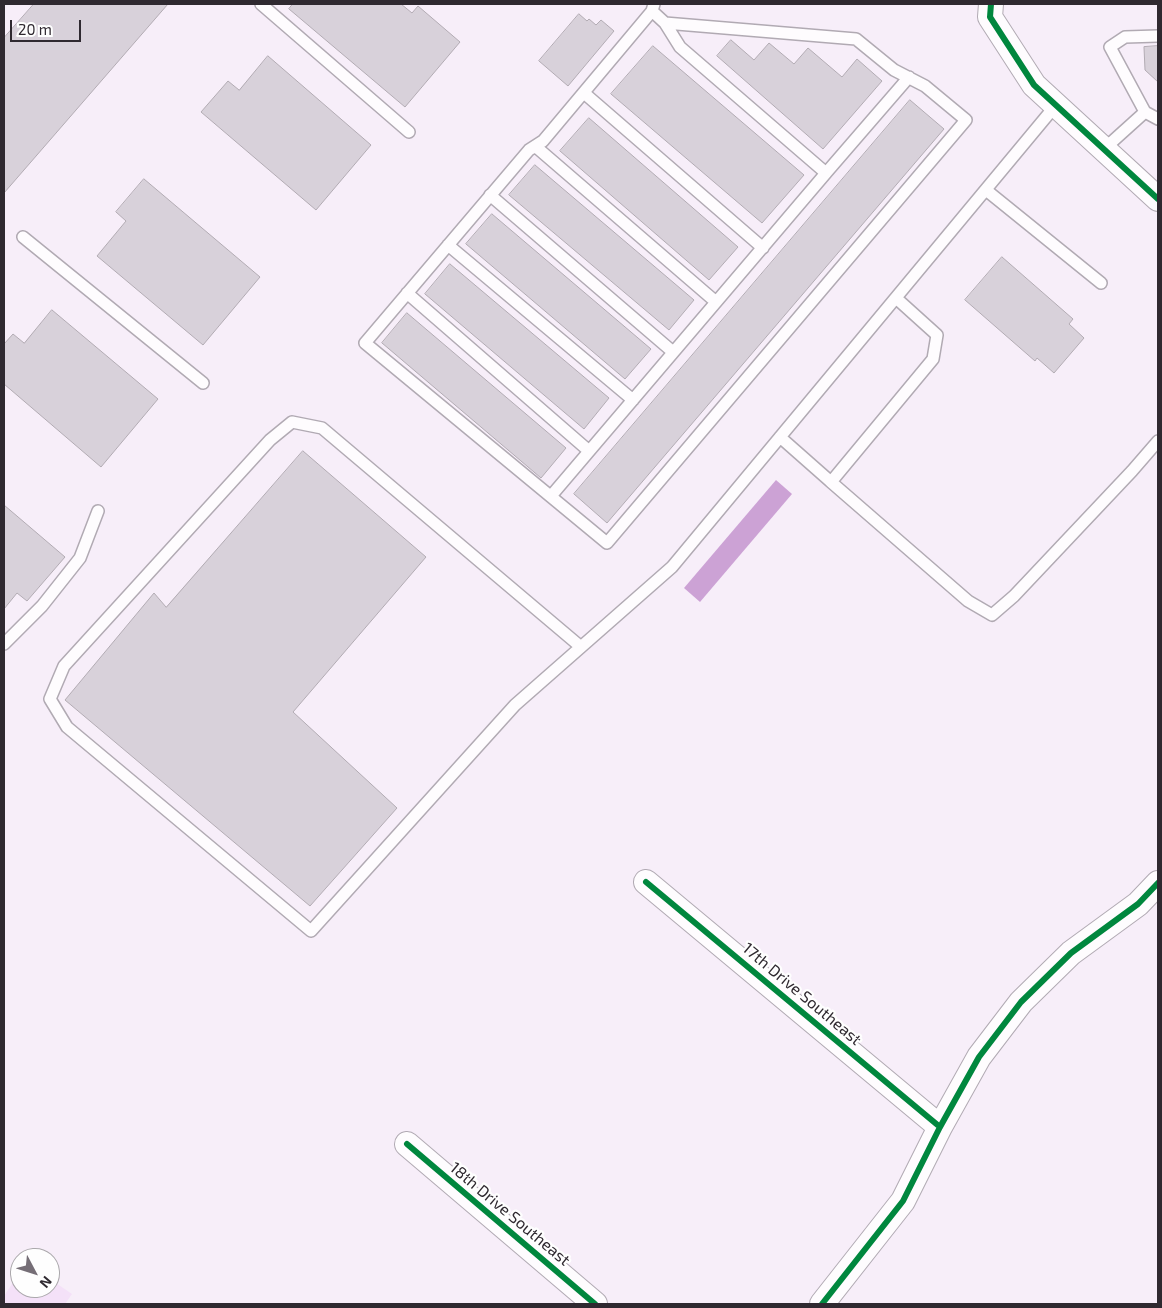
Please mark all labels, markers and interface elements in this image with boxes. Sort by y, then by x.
scale bar [12,10,84,42]
text: 20 m [18,20,52,38]
street label: 17th Drive Southeast [739,939,865,1049]
street label: 18th Drive Southeast [446,1158,574,1270]
north arrow [10,1248,60,1298]
text: N [36,1273,56,1292]

